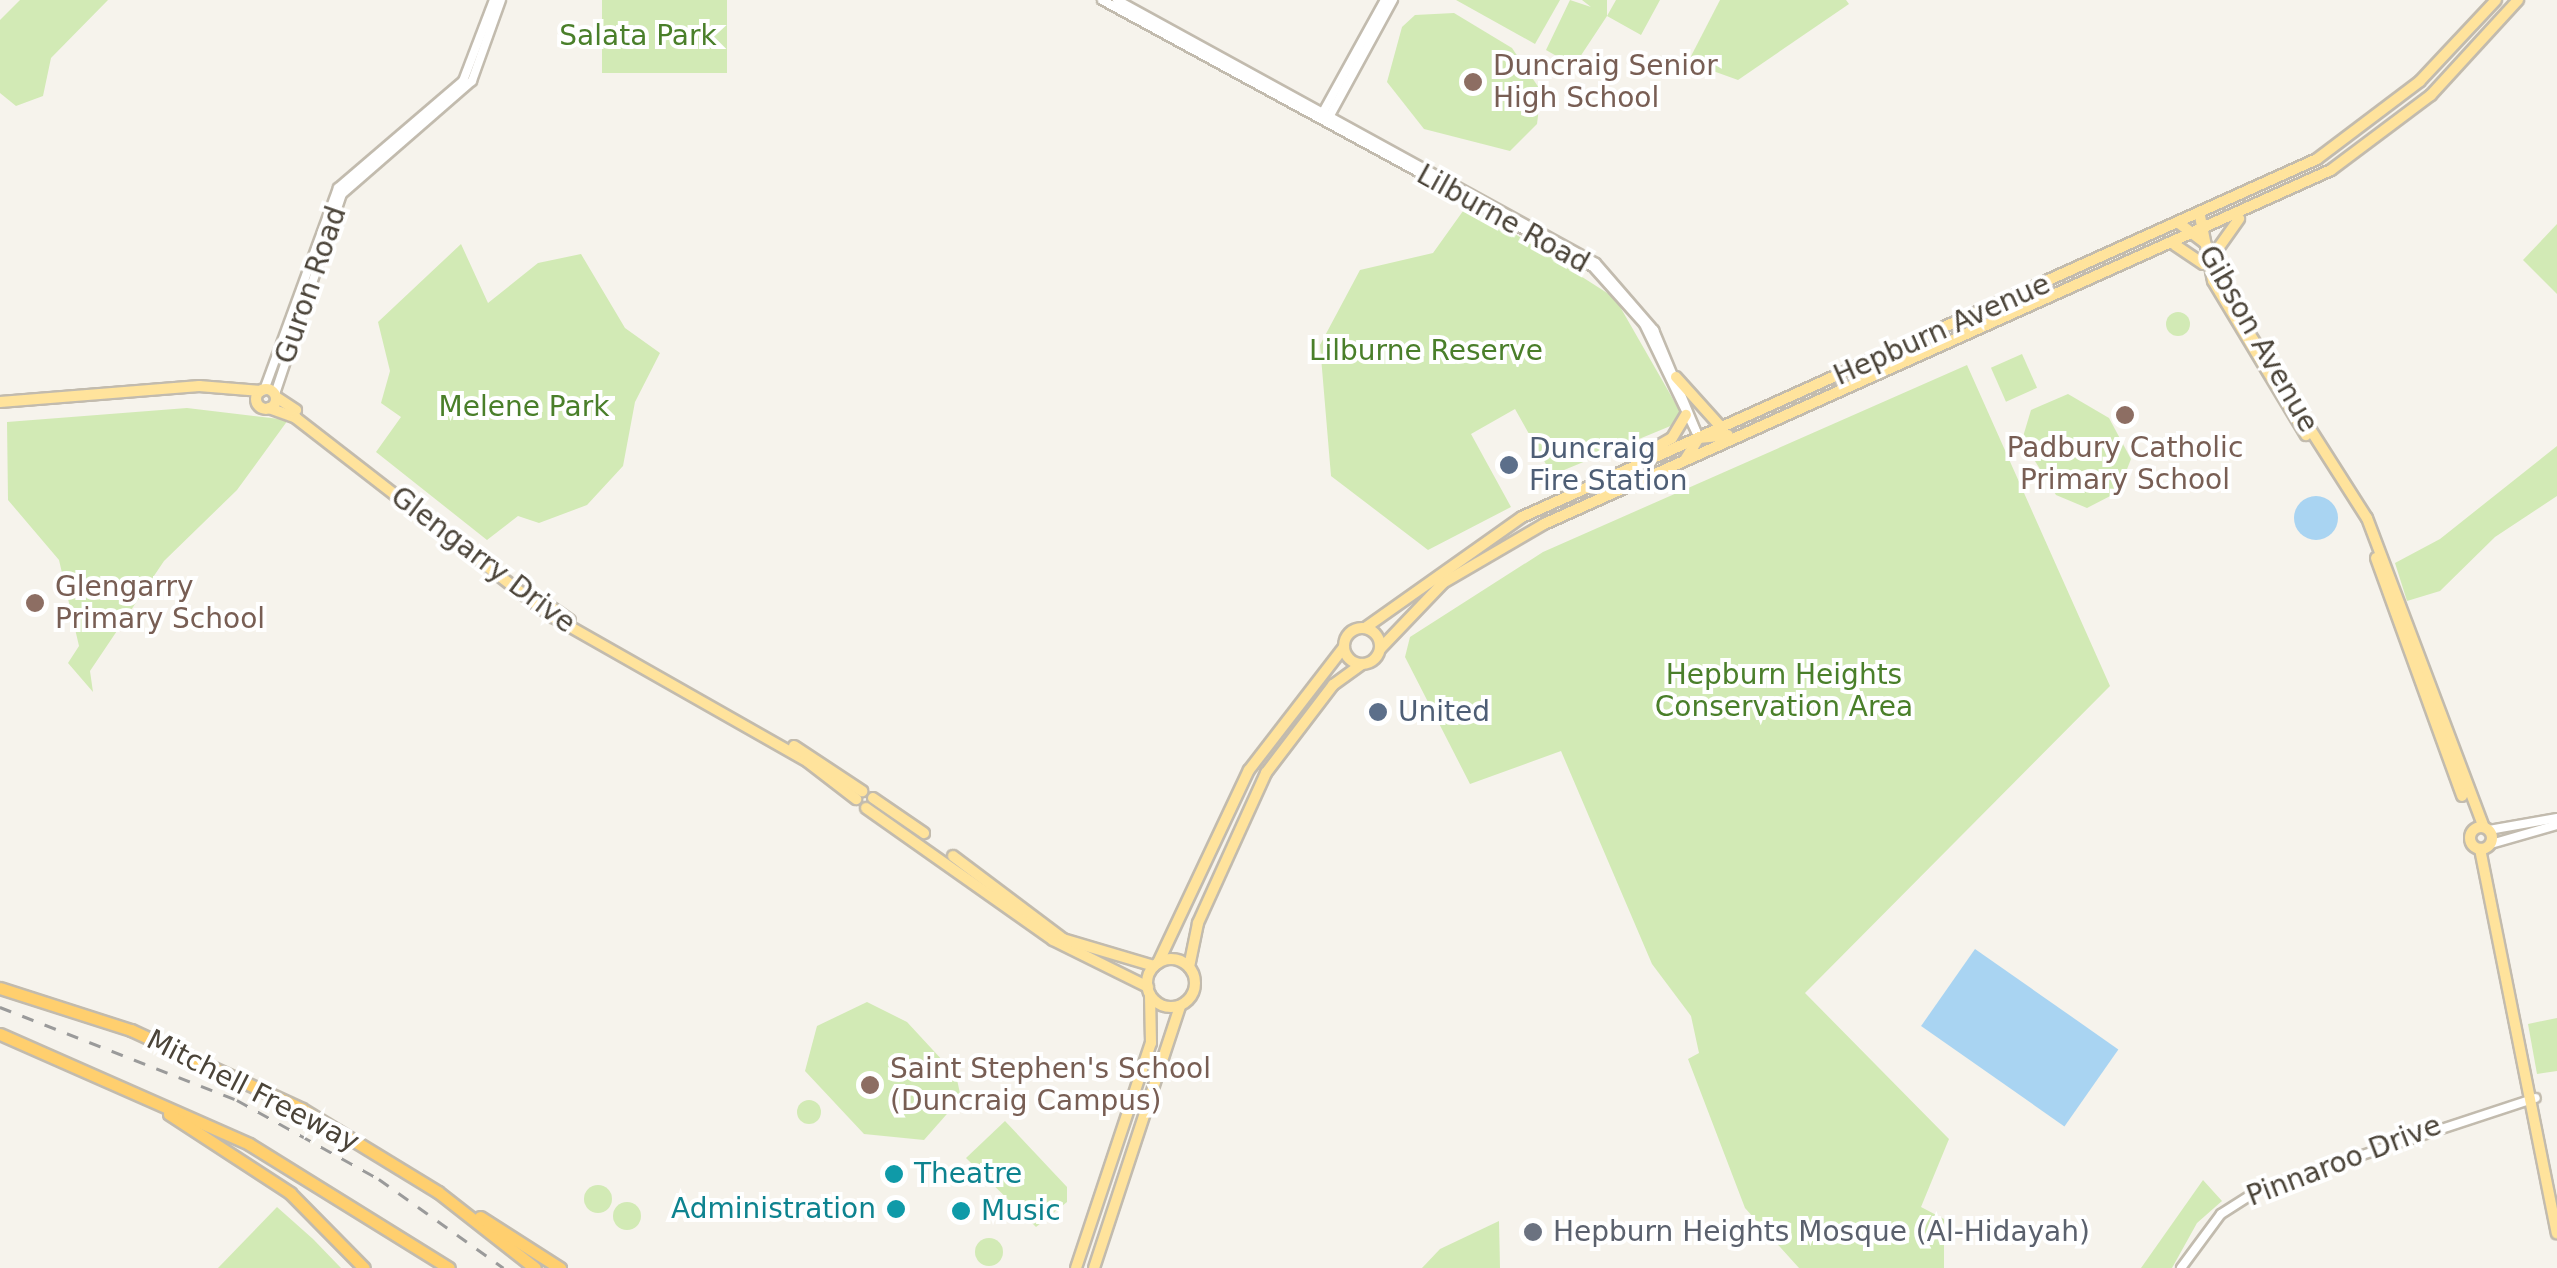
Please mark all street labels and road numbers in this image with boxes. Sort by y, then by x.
street label: Lilburne Road [1411,158,1595,280]
street label: Guron Road [268,202,354,368]
street label: Gibson Avenue [2191,240,2325,438]
street label: Hepburn Avenue [1829,267,2055,393]
street label: Glengarry Drive [384,480,582,640]
street label: Mitchell Freeway [141,1023,365,1159]
street label: Pinnaroo Drive [2242,1109,2446,1213]

